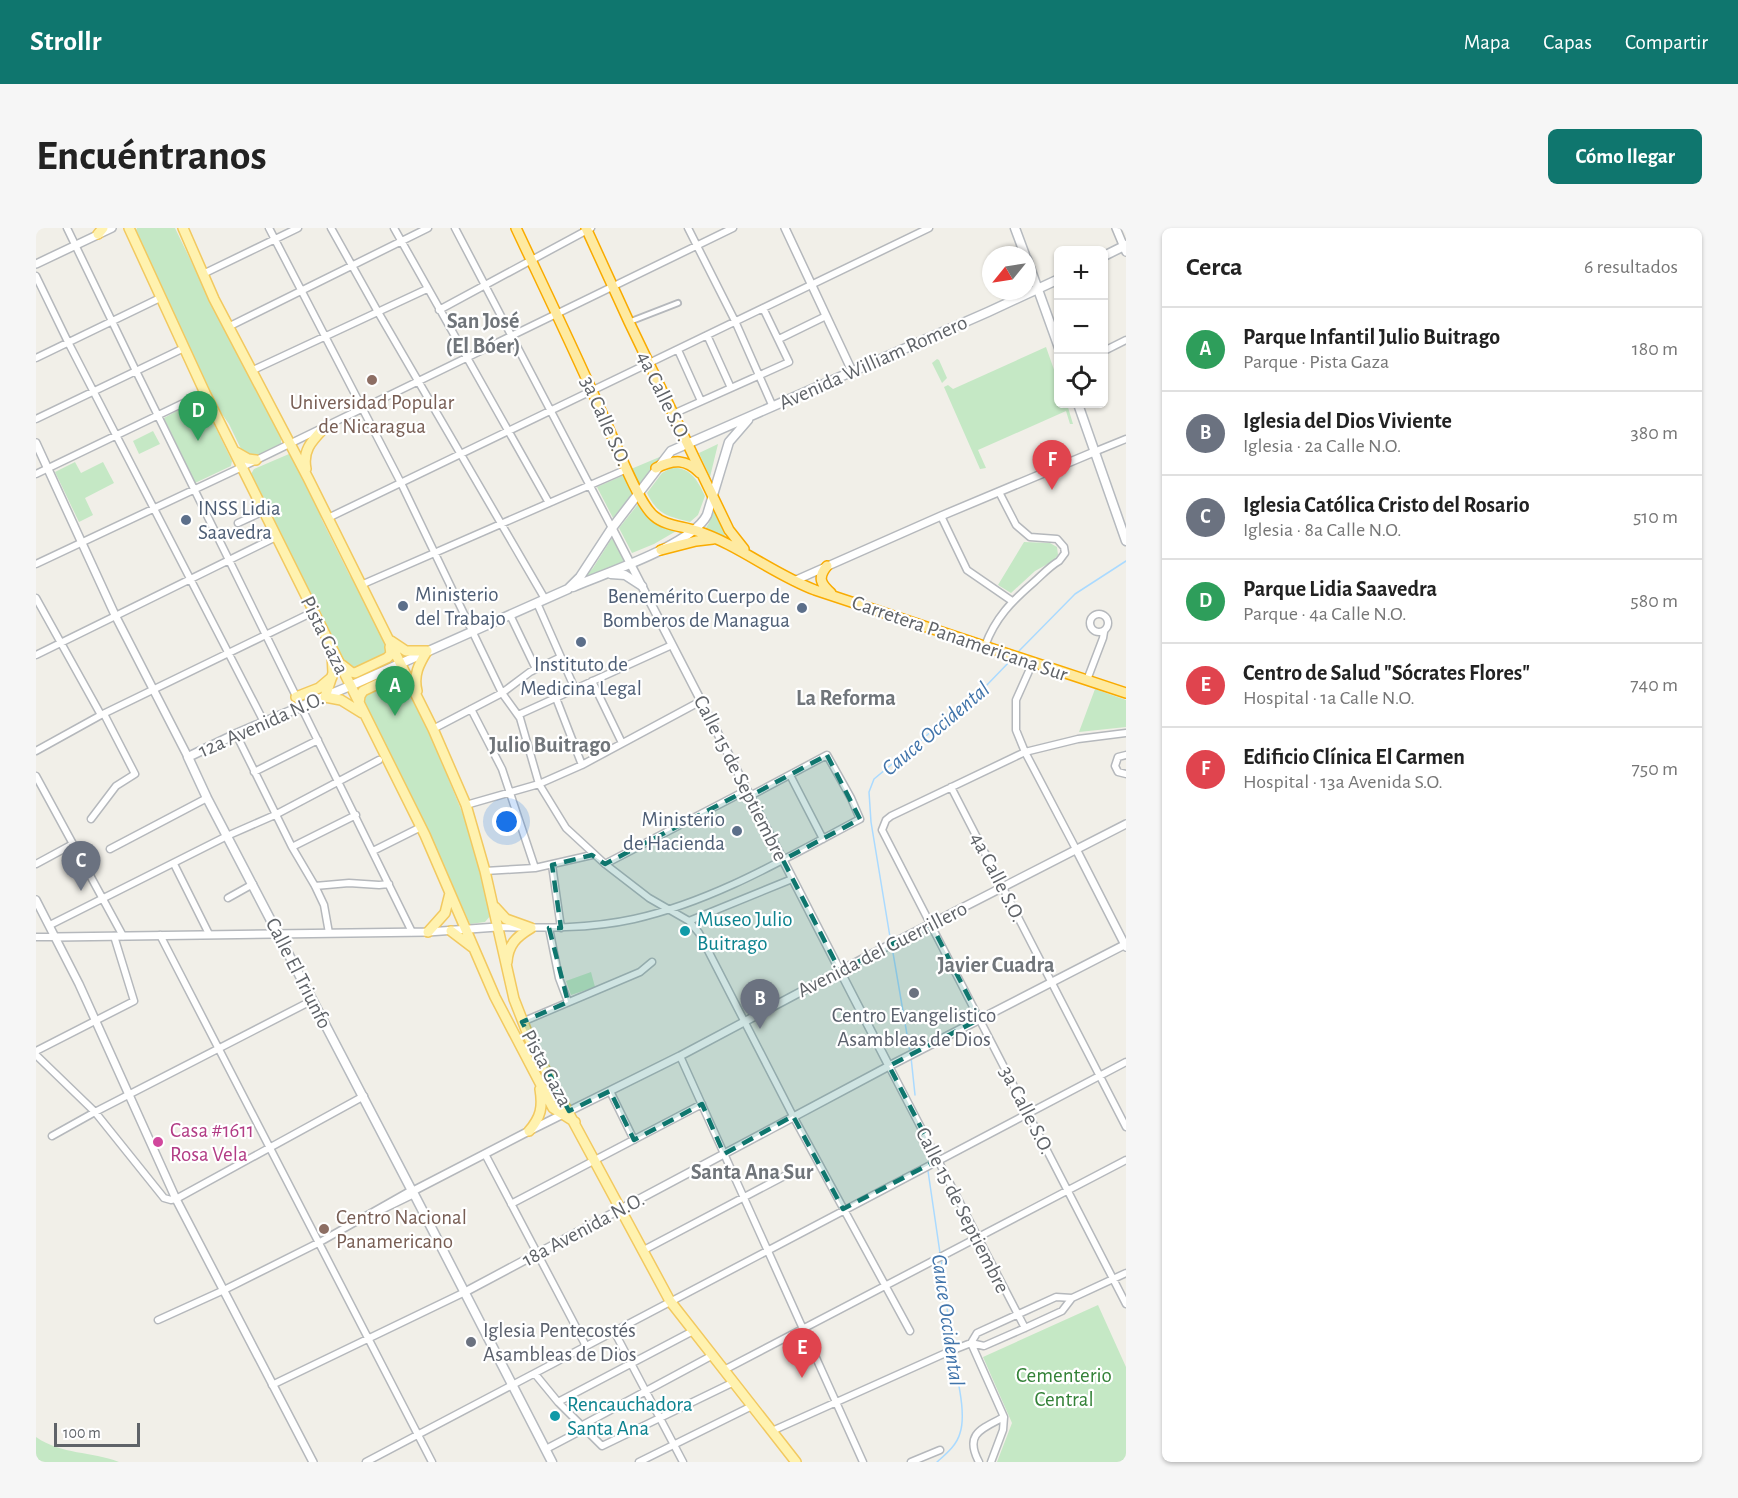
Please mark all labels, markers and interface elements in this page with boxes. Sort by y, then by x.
text: Strollr [30,28,101,56]
text: Mapa [1464,32,1510,53]
text: Capas [1543,32,1592,53]
text: Compartir [1625,32,1708,53]
button: Cómo llegar [1548,129,1702,184]
text: Encuéntranos [36,135,267,177]
north arrow [982,246,1036,300]
map controls [1054,246,1108,408]
button: + [1054,246,1108,300]
text: Cerca [1186,254,1243,280]
text: 6 resultados [1584,257,1678,277]
button: − [1054,300,1108,354]
district label: San José (El Bóer) [445,310,521,357]
street label: Avenida William Romero [776,311,970,413]
text: Parque Infantil Julio Buitrago [1243,326,1500,348]
text: A [1200,339,1212,359]
text: 180 m [1632,339,1678,359]
street label: 4a Calle S.O. [633,348,694,444]
text: Parque · Pista Gaza [1243,352,1389,372]
button: locate [1054,354,1108,408]
marker: Universidad Popular de Nicaragua [365,373,379,387]
street label: 3a Calle S.O. [576,373,635,469]
pin: D [178,392,218,441]
place label: Universidad Popular de Nicaragua [290,392,455,437]
text: Iglesia del Dios Viviente [1243,410,1452,432]
text: B [1200,423,1211,443]
text: 380 m [1630,423,1678,443]
text: Iglesia · 2a Calle N.O. [1243,436,1401,456]
pin: F [1032,440,1072,490]
text: Iglesia Católica Cristo del Rosario [1243,494,1530,516]
place label: INSS Lidia Saavedra [198,498,281,543]
text: C [1200,507,1211,527]
text: 510 m [1633,507,1678,527]
marker: INSS Lidia Saavedra [179,513,193,527]
text: Iglesia · 8a Calle N.O. [1243,520,1402,540]
text: Parque Lidia Saavedra [1243,578,1437,600]
place label: Ministerio del Trabajo [415,584,506,629]
place label: Benemérito Cuerpo de Bomberos de Managua [602,586,790,631]
text: D [1199,591,1212,611]
text: 580 m [1630,591,1678,611]
street label: Carretera Panamericana Sur [849,592,1071,685]
street label: Pista Gaza [297,593,353,678]
marker: Ministerio del Trabajo [396,599,410,613]
marker: Benemérito Cuerpo de Bomberos de Managua [795,601,809,615]
text: Parque · 4a Calle N.O. [1243,604,1407,624]
marker: Instituto de Medicina Legal [574,635,588,649]
place label: Instituto de Medicina Legal [520,654,642,699]
text: Centro de Salud "Sócrates Flores" [1243,662,1530,684]
pin: A [376,666,414,716]
text: E [1200,675,1211,695]
text: 740 m [1630,675,1678,695]
water label: Cauce Occidental [878,678,994,780]
street label: 12a Avenida N.O. [195,687,327,761]
district label: La Reforma [796,687,896,709]
text: Hospital · 1a Calle N.O. [1243,688,1415,708]
street label: Calle 15 de Septiembre [690,692,791,864]
district label: Julio Buitrago [489,734,611,756]
text: Edificio Clínica El Carmen [1243,746,1465,768]
text: F [1201,759,1210,779]
text: 750 m [1631,759,1678,779]
text: Hospital · 13a Avenida S.O. [1243,772,1443,792]
your location [492,807,521,836]
place label: Ministerio de Hacienda [623,809,725,854]
marker: Ministerio de Hacienda [730,824,744,838]
street label: 4a Calle S.O. [966,829,1029,925]
pin: C [62,842,100,891]
street label: Avenida del Guerrillero [794,898,971,1001]
place label: Museo Julio Buitrago [697,909,793,954]
street label: Calle El Triunfo [262,914,335,1032]
marker: Museo Julio Buitrago [678,924,692,938]
district label: Javier Cuadra [937,954,1055,976]
pin: B [740,980,780,1029]
marker: Centro Evangelistico Asambleas de Dios [907,986,921,1000]
place label: Centro Evangelistico Asambleas de Dios [832,1005,996,1050]
street label: Pista Gaza [518,1026,576,1111]
street label: 3a Calle S.O. [995,1063,1058,1158]
place label: Casa #1611 Rosa Vela [170,1120,254,1165]
street label: Calle 15 de Septiembre [912,1124,1013,1296]
marker: Casa #1611 Rosa Vela [151,1135,165,1149]
district label: Santa Ana Sur [691,1161,814,1183]
street label: 18a Avenida N.O. [519,1188,648,1270]
place label: Centro Nacional Panamericano [336,1207,467,1252]
marker: Centro Nacional Panamericano [317,1222,331,1236]
water label: Cauce Occidental [928,1253,968,1387]
place label: Iglesia Pentecostés Asambleas de Dios [483,1320,637,1365]
pin: E [782,1328,822,1378]
marker: Iglesia Pentecostés Asambleas de Dios [464,1335,478,1349]
park label: Cementerio Central [1016,1365,1112,1410]
place label: Rencauchadora Santa Ana [567,1394,693,1439]
marker: Rencauchadora Santa Ana [548,1409,562,1423]
scale bar [54,1420,140,1448]
text: 100 m [63,1425,101,1441]

